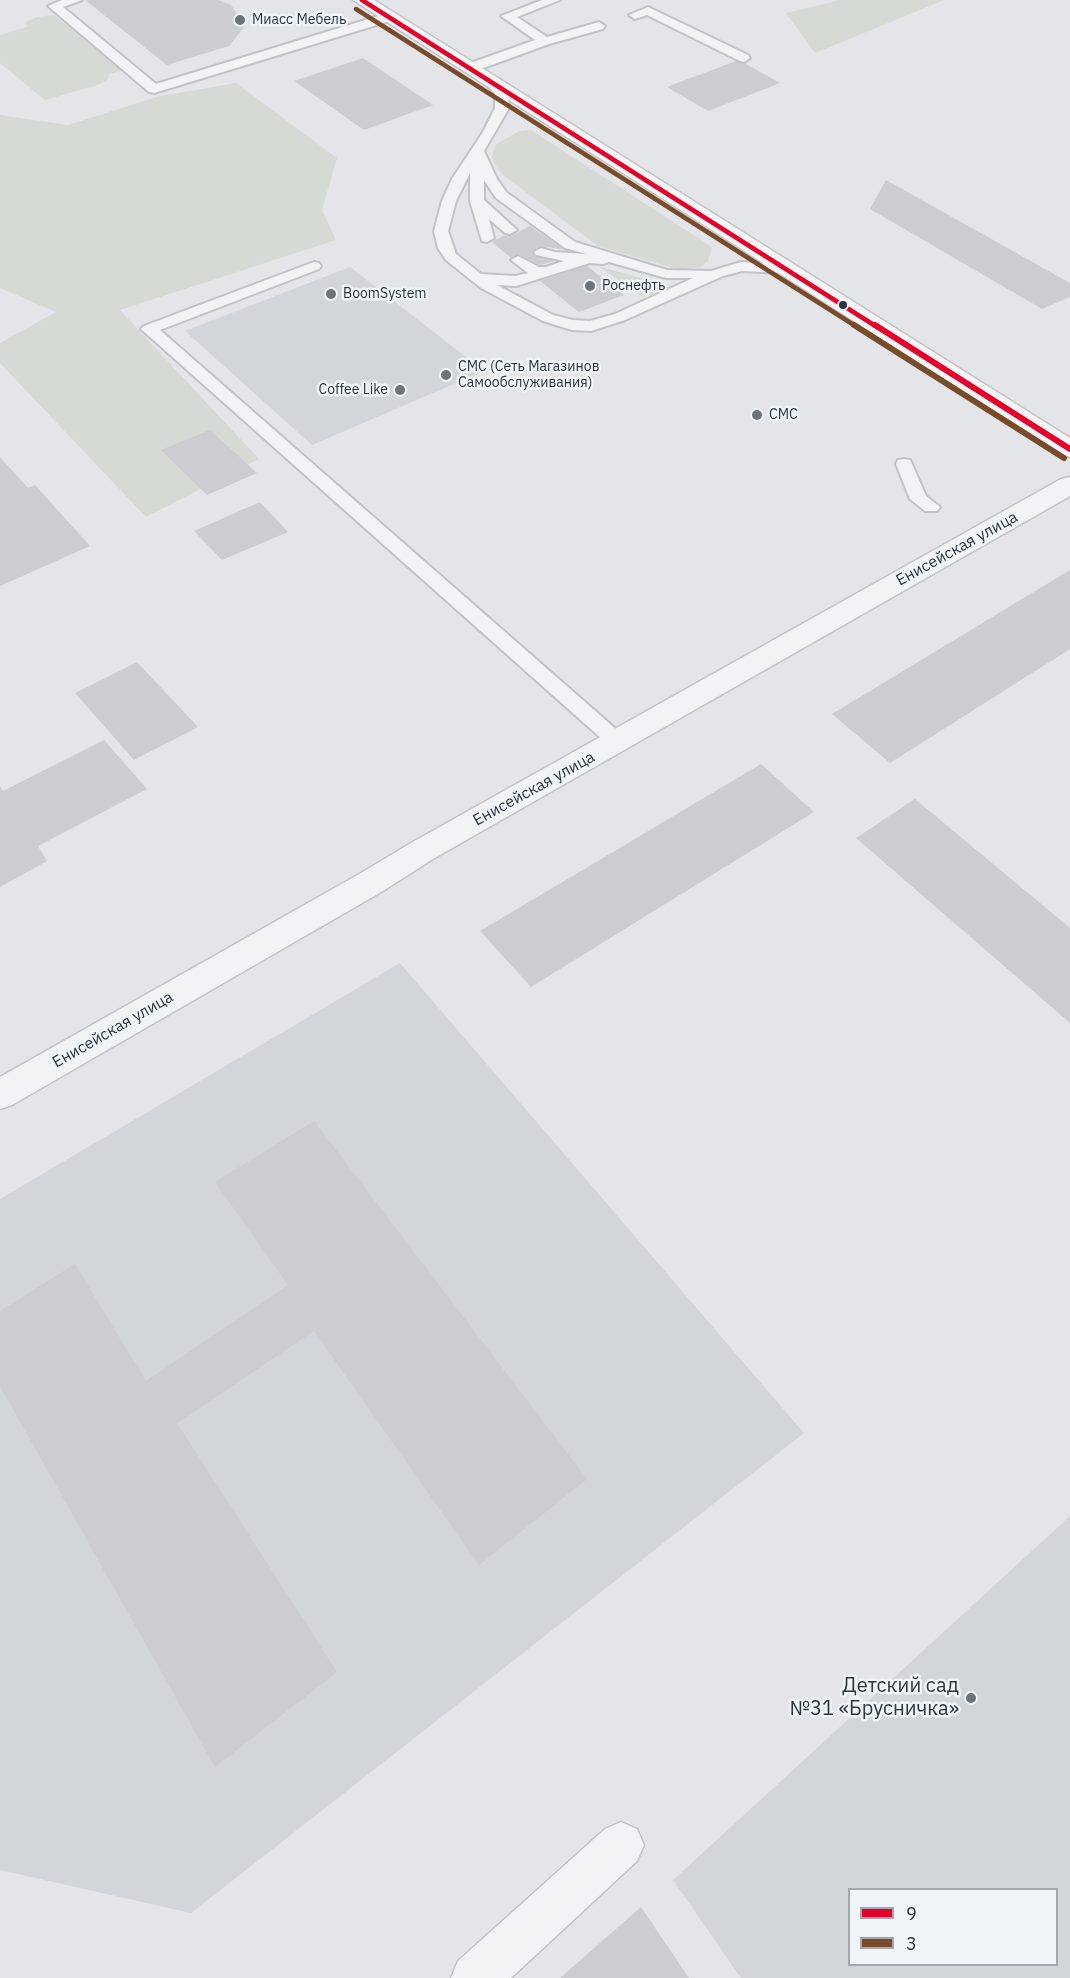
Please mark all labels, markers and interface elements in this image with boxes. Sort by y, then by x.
place label: Миасс Мебель [252,12,346,28]
marker: Миасс Мебель [233,13,247,27]
place label: Роснефть [602,278,665,294]
marker: Роснефть [583,279,597,293]
place label: BoomSystem [343,286,427,302]
marker: BoomSystem [324,287,338,301]
unlabelled marker [837,299,849,311]
place label: СМС (Сеть Магазинов Самообслуживания) [458,359,599,392]
marker: СМС (Сеть Магазинов Самообслуживания) [439,368,453,382]
place label: Coffee Like [319,382,388,398]
marker: Coffee Like [393,383,407,397]
place label: СМС [769,407,798,423]
marker: СМС [750,408,764,422]
street label: Енисейская улица [893,508,1021,590]
street label: Енисейская улица [470,748,598,830]
street label: Енисейская улица [49,988,177,1072]
place label: Детский сад №31 «Брусничка» [790,1674,959,1721]
marker: Детский сад №31 «Брусничка» [964,1691,978,1705]
legend [848,1888,1058,1966]
text: 9 [906,1902,917,1925]
text: 3 [906,1932,917,1955]

